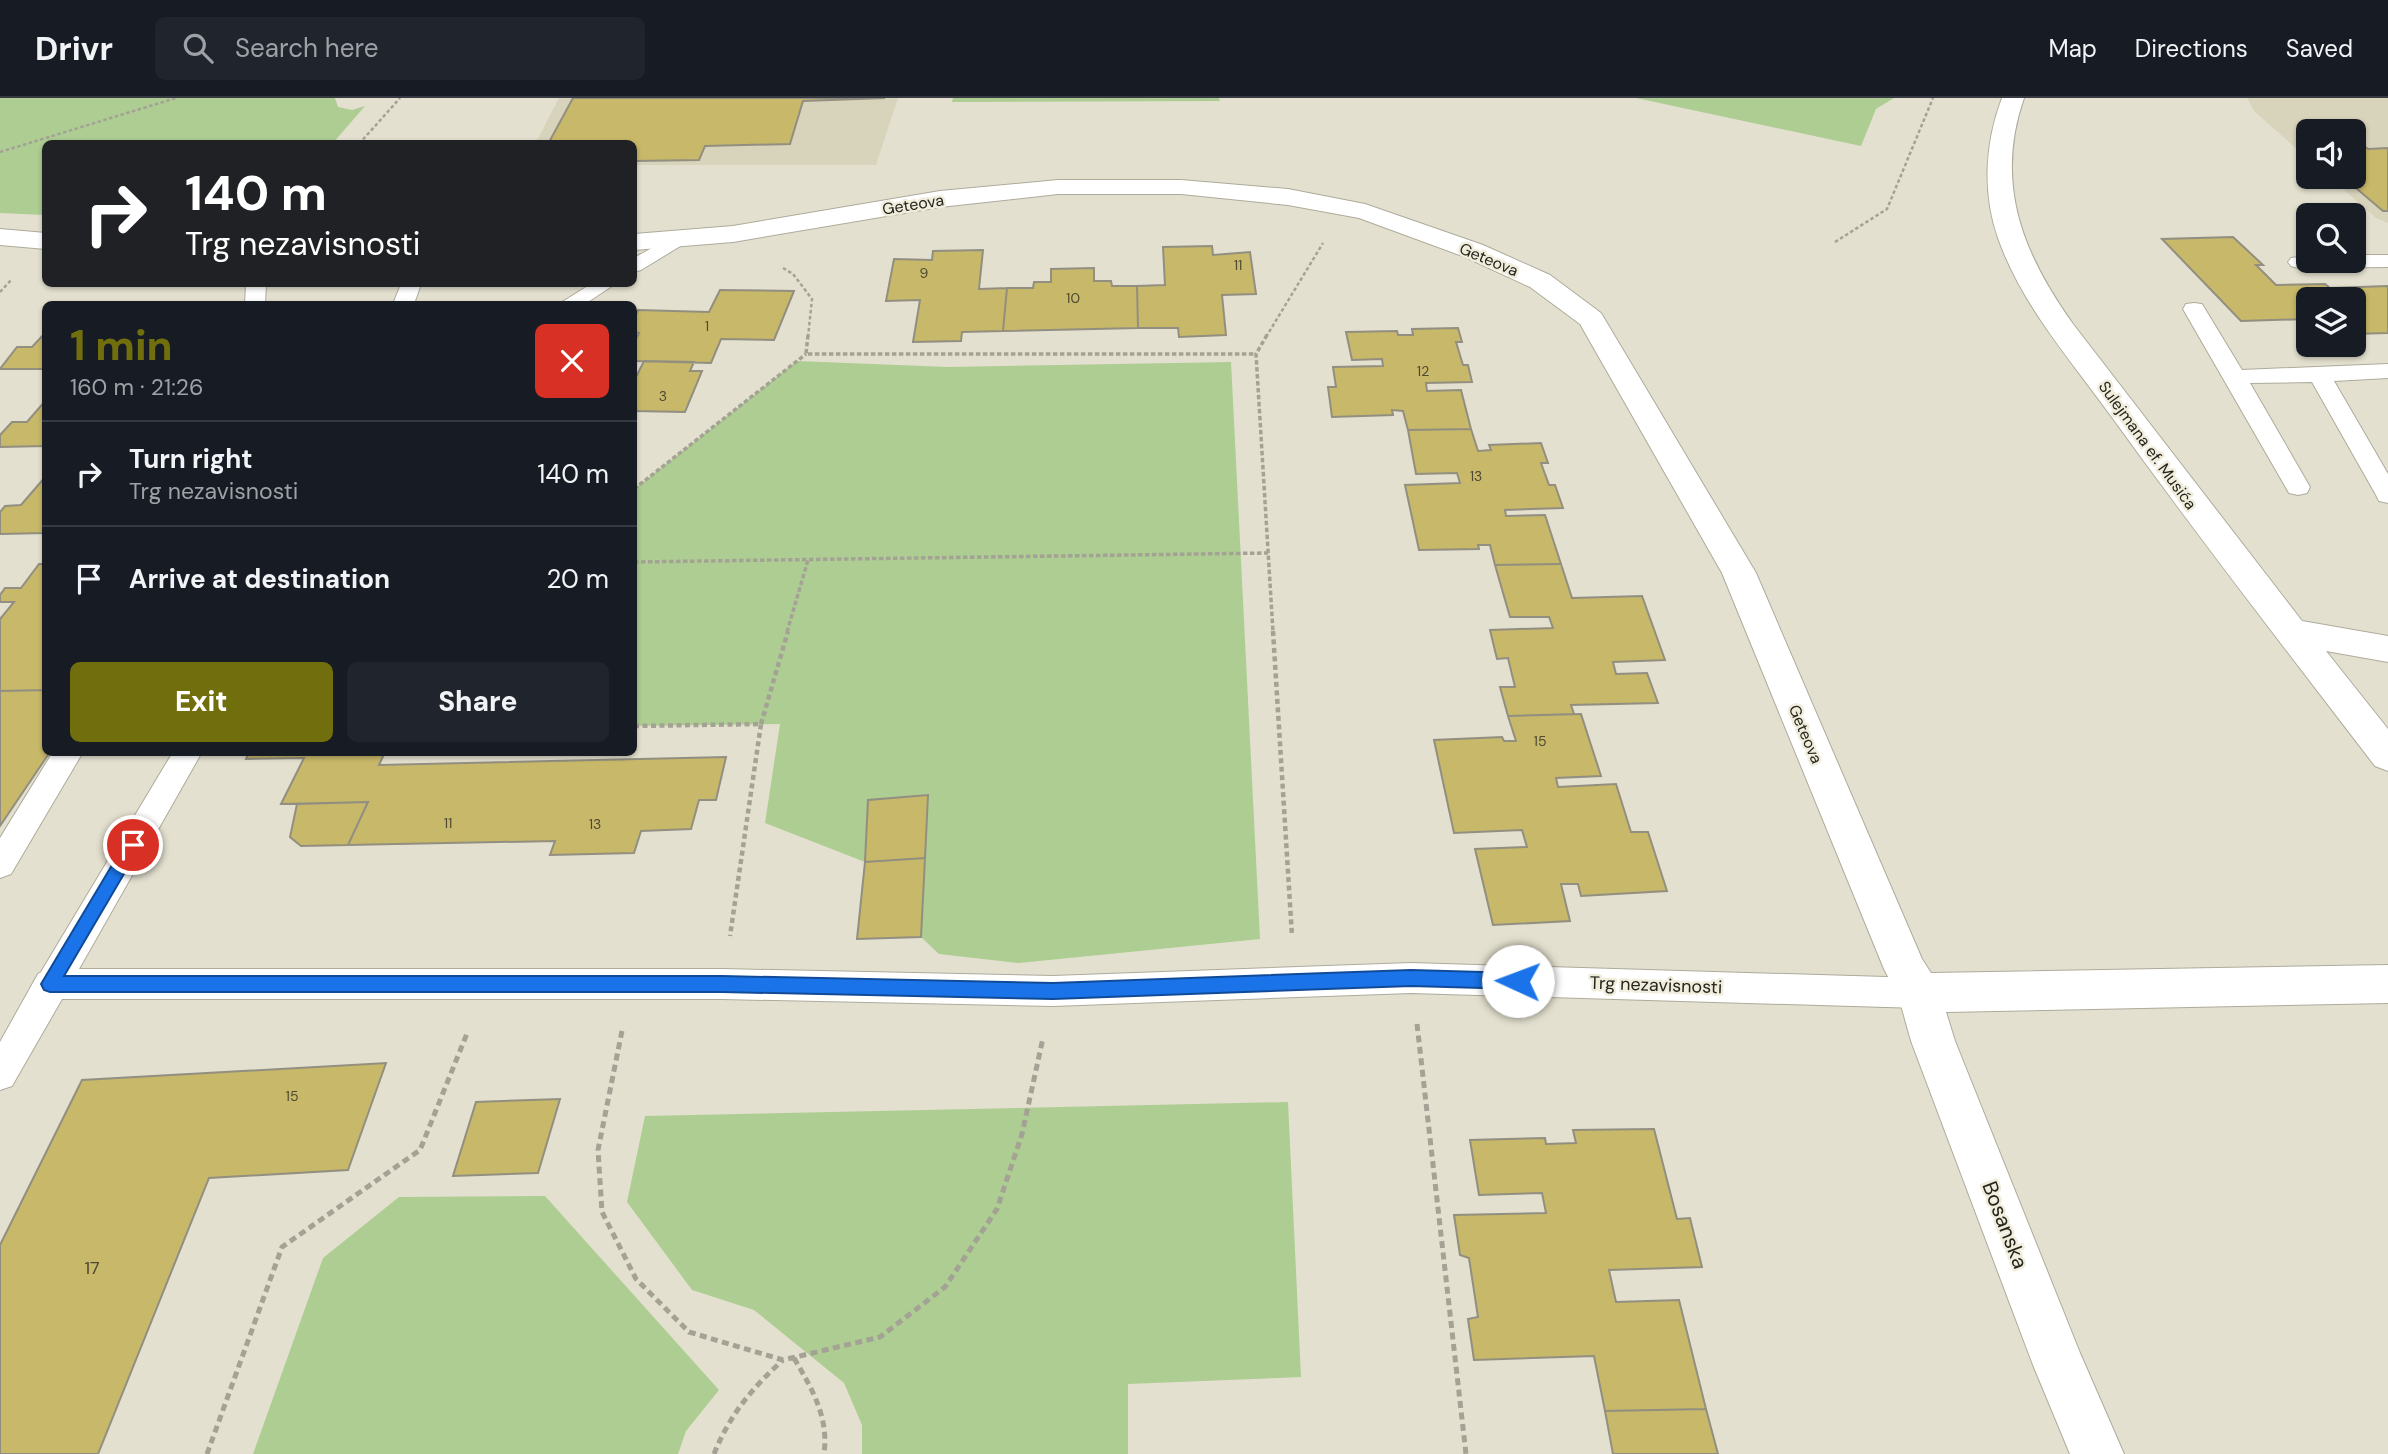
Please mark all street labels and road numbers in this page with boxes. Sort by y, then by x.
street label: Geteova [881,189,945,220]
street label: Geteova [1456,238,1521,281]
street label: Sulejmana ef. Musića [2094,377,2201,514]
street label: Geteova [1784,702,1827,767]
street label: Trg nezavisnosti [1589,971,1723,999]
street label: Bosanska [1976,1177,2034,1273]

